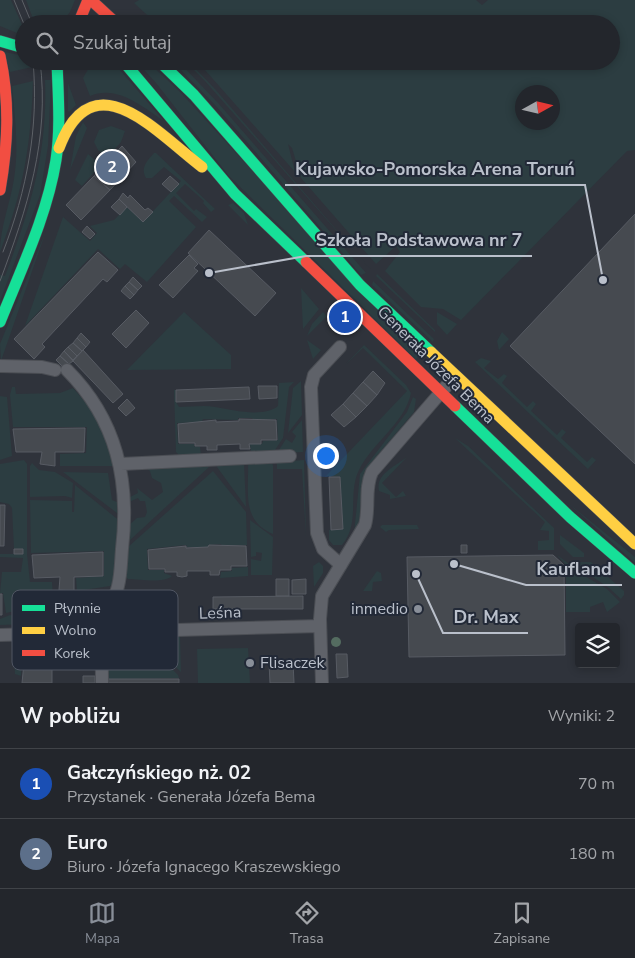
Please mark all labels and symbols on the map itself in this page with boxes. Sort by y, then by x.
north arrow [515,85,560,130]
pin: 2 [96,148,128,186]
callout: Kujawsko-Pomorska Arena Toruń [285,152,585,185]
text: Kujawsko-Pomorska Arena Toruń [295,157,575,181]
callout: Szkoła Podstawowa nr 7 [306,223,532,256]
text: Szkoła Podstawowa nr 7 [316,228,522,252]
pin: 1 [329,298,361,336]
street label: Generała Józefa Bema [372,301,500,429]
your location [313,443,339,469]
callout: Kaufland [526,552,622,585]
text: Kaufland [536,557,612,581]
legend [12,590,178,670]
place label: inmedio [351,598,408,620]
text: Płynnie [54,599,101,618]
callout: Dr. Max [443,600,528,633]
street label: Leśna [198,601,242,625]
marker: inmedio [412,603,424,615]
text: Dr. Max [454,605,519,629]
text: Wolno [54,621,96,640]
text: Korek [54,644,91,663]
place label: Flisaczek [260,652,326,674]
marker: Flisaczek [244,657,256,669]

